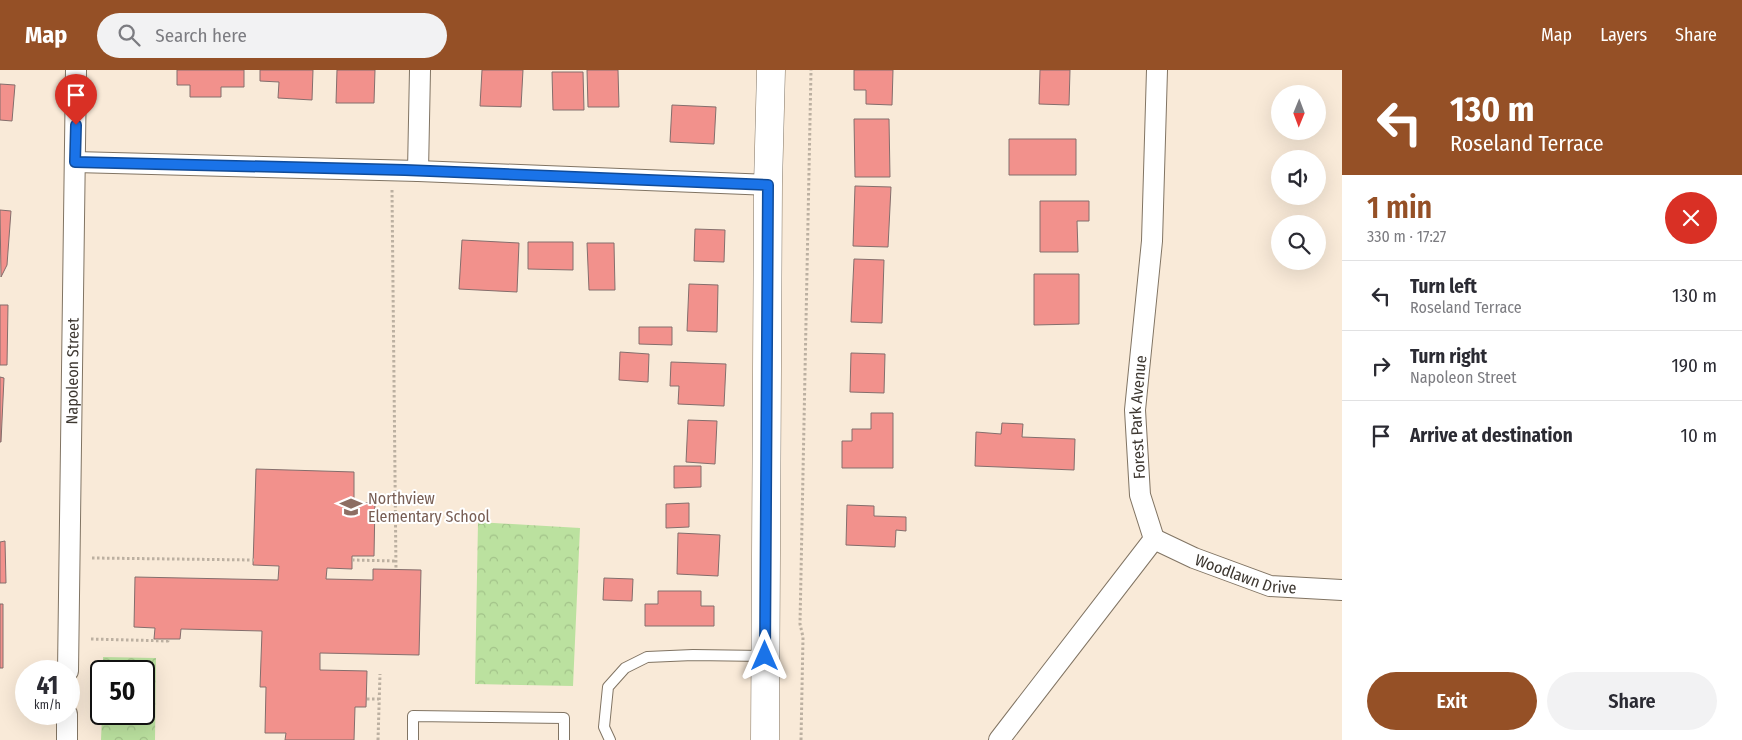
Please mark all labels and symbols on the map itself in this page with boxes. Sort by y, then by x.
pin [55,74,97,125]
north arrow [1271,85,1326,140]
street label: Napoleon Street [62,317,82,424]
street label: Forest Park Avenue [1125,354,1150,480]
place label: Northview Elementary School [368,489,490,526]
school or university icon: Northview Elementary School [338,494,364,520]
street label: Woodlawn Drive [1192,550,1297,597]
position arrow [738,629,790,681]
speed limit sign: 50 [90,660,155,725]

